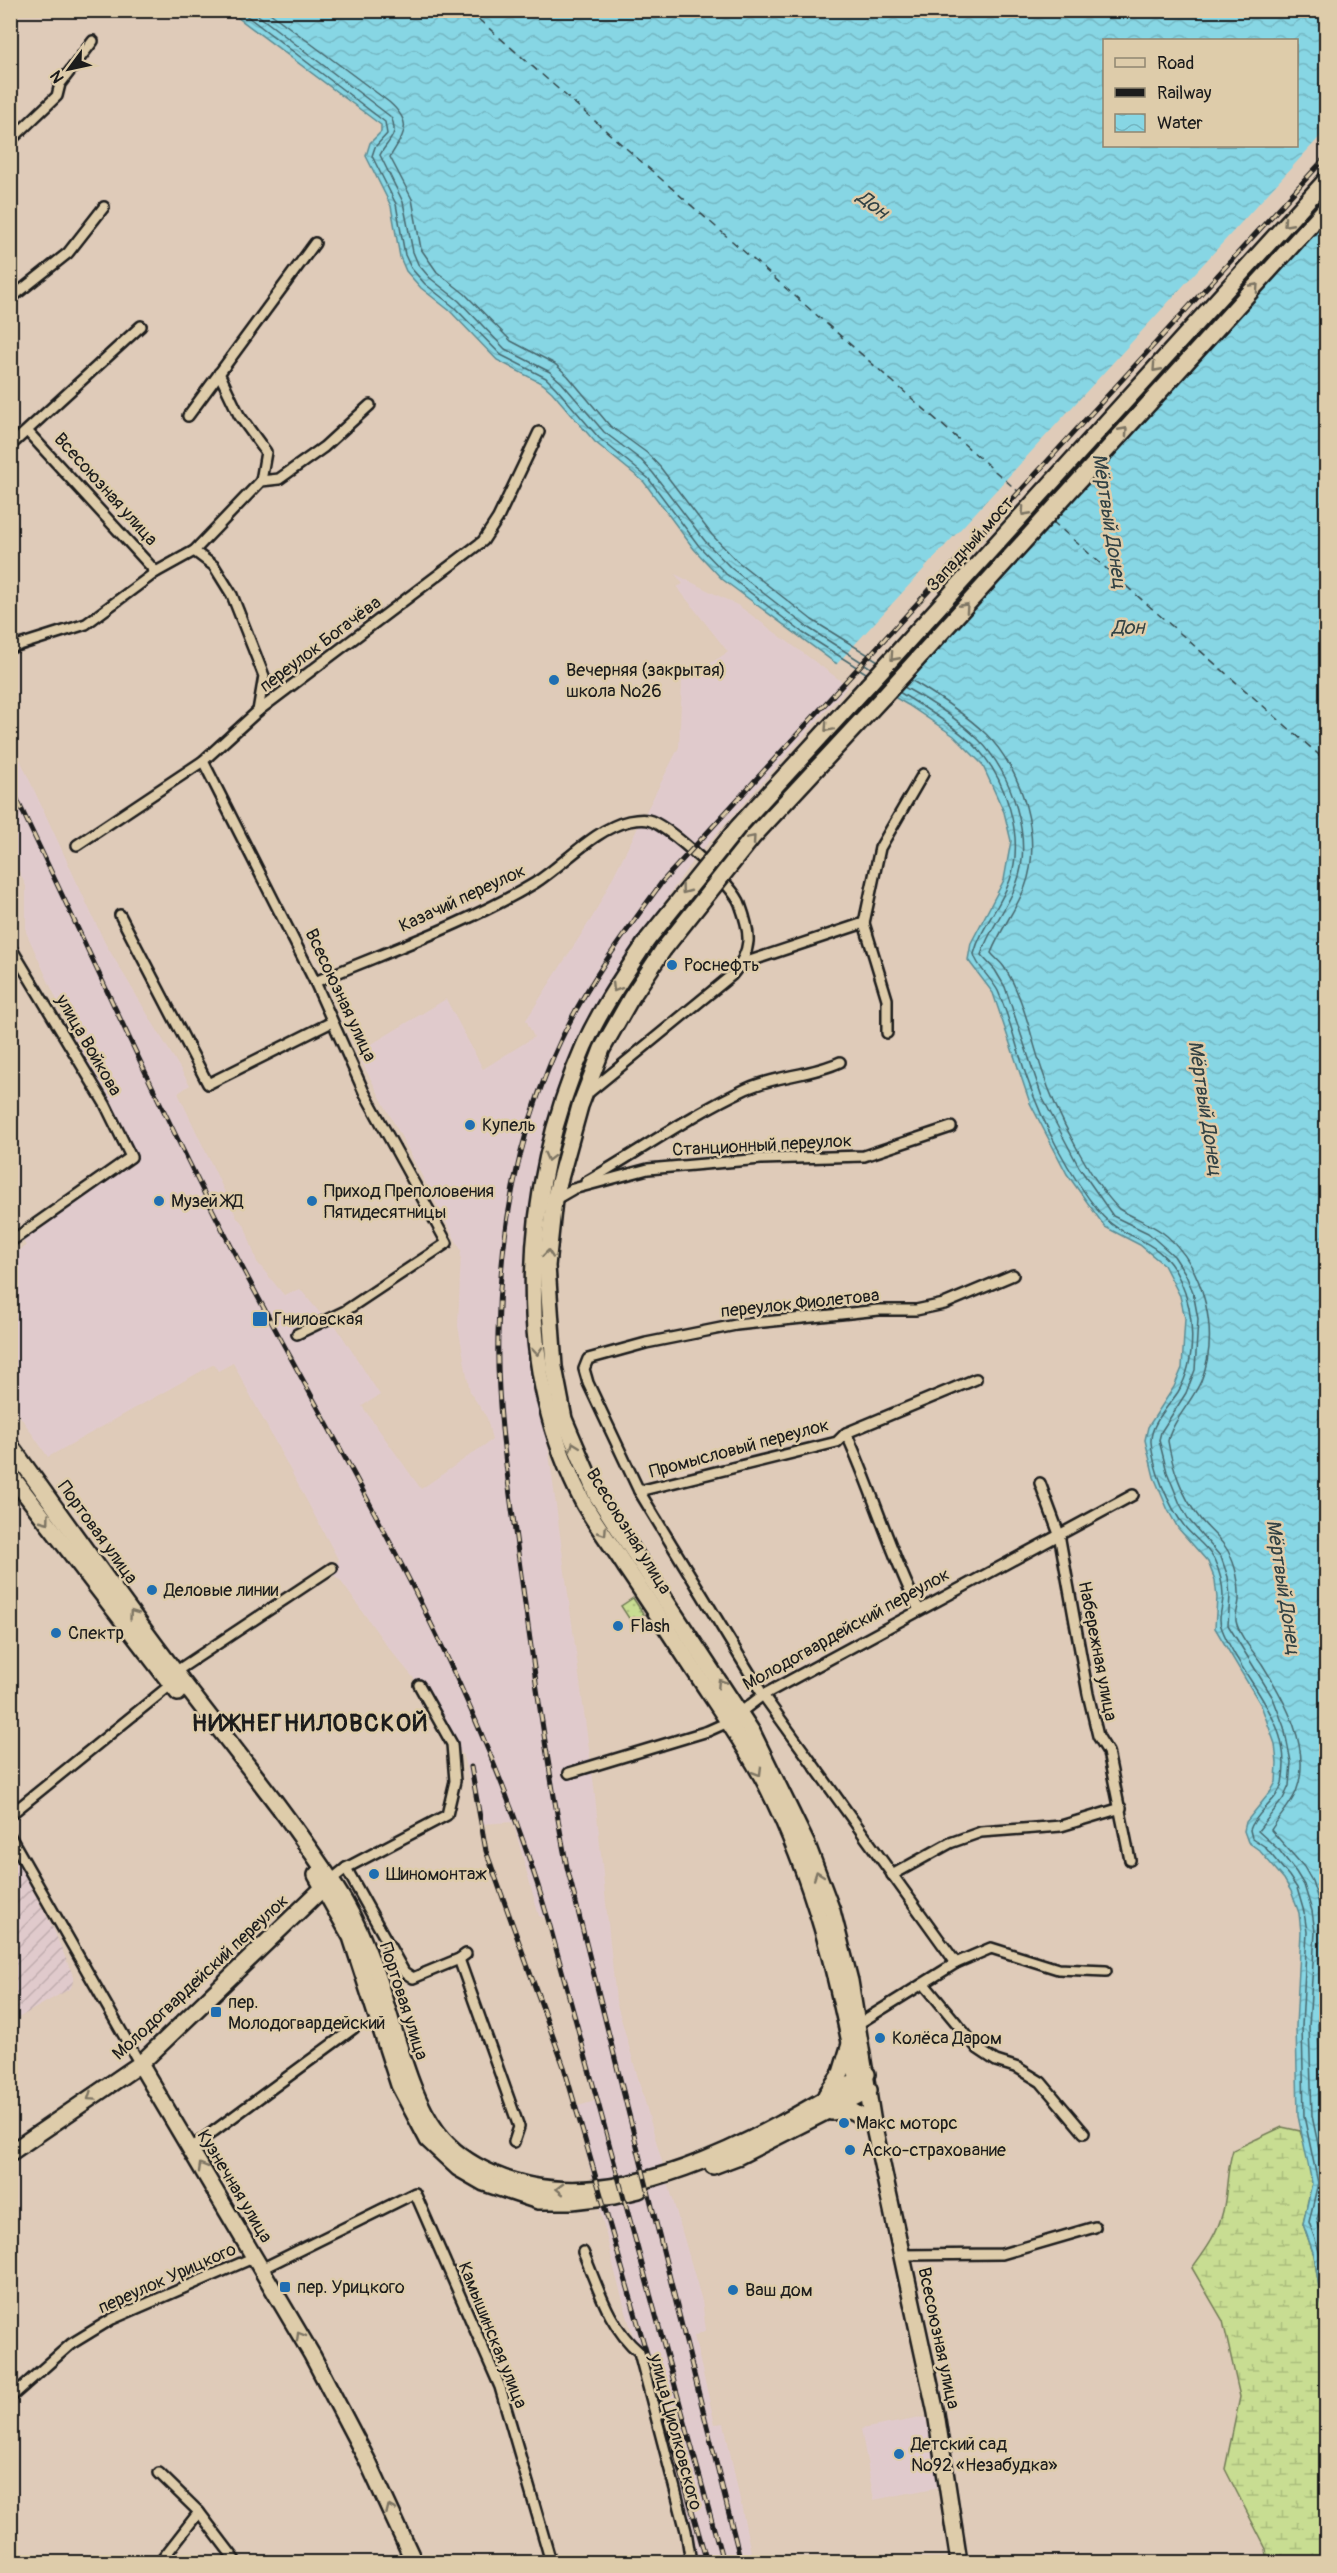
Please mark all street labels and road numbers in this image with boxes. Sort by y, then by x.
street label: Всесоюзная улица [49,428,162,551]
street label: Западный мост [922,492,1019,597]
street label: переулок Богачёва [255,591,386,698]
street label: Казачий переулок [395,859,529,938]
street label: Всесоюзная улица [300,925,381,1065]
street label: улица Войкова [50,990,127,1100]
street label: Станционный переулок [672,1129,853,1162]
street label: переулок Фиолетова [720,1284,881,1323]
street label: Промысловый переулок [647,1413,832,1484]
street label: Всесоюзная улица [581,1464,677,1599]
street label: Портовая улица [52,1476,143,1588]
street label: Молодогвардейский переулок [739,1563,954,1696]
street label: Набережная улица [1073,1579,1122,1723]
street label: Молодогвардейский переулок [107,1890,293,2065]
street label: Портовая улица [374,1940,433,2063]
street label: Кузнечная улица [192,2125,277,2247]
street label: переулок Урицкого [95,2238,240,2319]
street label: Камышинская улица [453,2259,532,2412]
street label: Всесоюзная улица [912,2265,965,2411]
street label: улица Циолковского [643,2351,707,2513]

